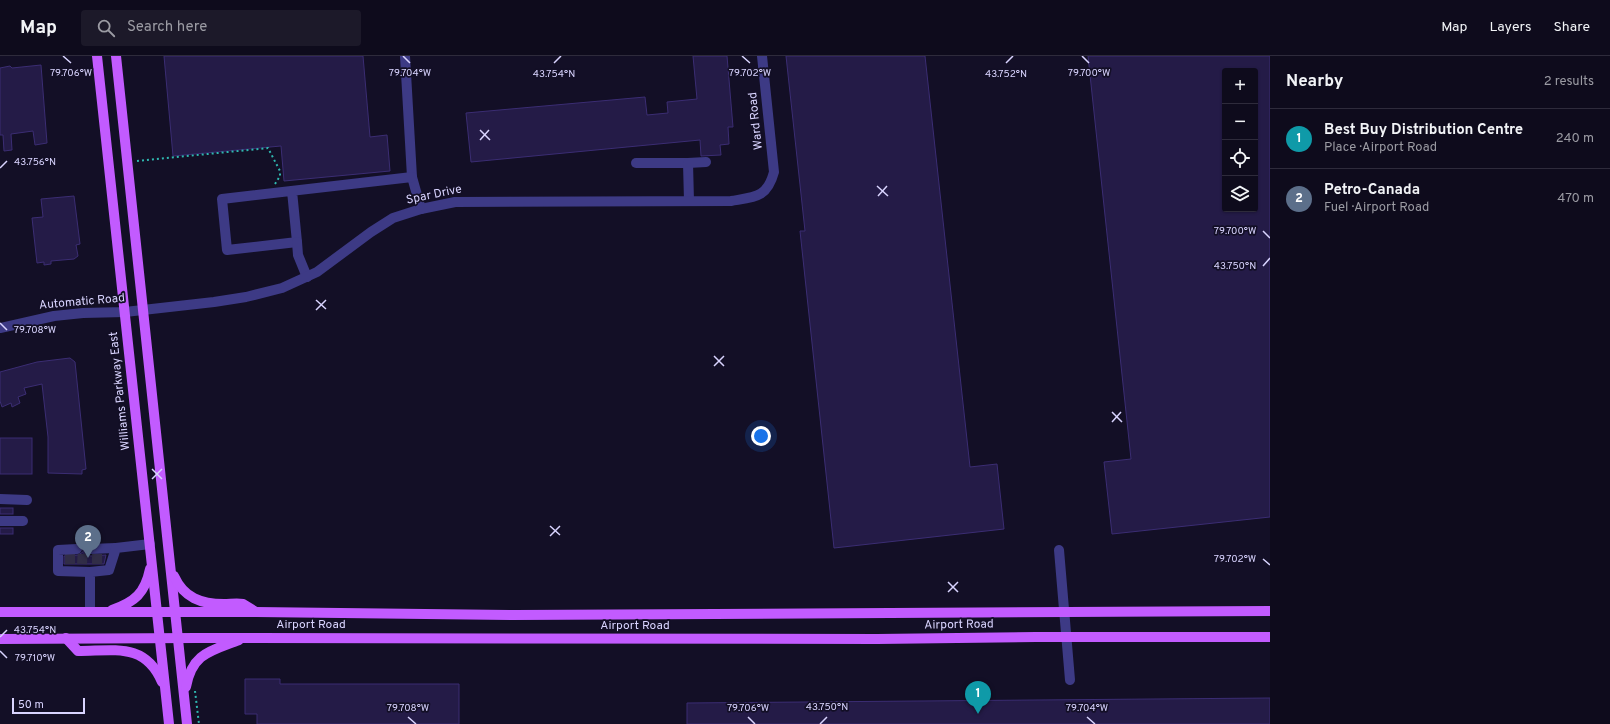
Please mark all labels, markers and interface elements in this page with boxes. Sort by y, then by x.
search box [81,10,361,46]
text: Map [20,16,57,40]
icon: search [95,17,117,39]
text: Search here [127,18,207,37]
text: Map [1441,19,1467,36]
text: Layers [1489,19,1531,36]
text: Share [1553,19,1590,36]
text: 79.706°W [50,67,92,80]
text: 79.704°W [389,67,431,80]
text: 79.702°W [729,67,771,80]
text: 79.700°W [1068,67,1110,80]
text: 43.754°N [533,68,575,81]
text: 43.752°N [985,68,1027,81]
map controls [1222,68,1258,212]
button: + [1222,68,1258,104]
text: Nearby [1286,71,1343,93]
text: 2 results [1544,74,1594,90]
street label: Ward Road [745,91,767,151]
button: − [1222,104,1258,140]
text: Best Buy Distribution Centre [1324,121,1523,140]
text: 1 [1296,131,1302,147]
text: 240 m [1556,131,1594,147]
button: locate [1222,140,1258,176]
text: Place · Airport Road [1324,140,1437,156]
text: 43.756°N [14,156,56,169]
button: layers [1222,176,1258,212]
street label: Spar Drive [405,181,463,209]
text: Petro-Canada [1324,181,1420,200]
text: 2 [1295,191,1303,207]
text: 470 m [1557,191,1594,207]
text: Fuel · Airport Road [1324,200,1429,216]
text: 79.700°W [1214,225,1256,238]
text: 43.750°N [1214,260,1256,273]
street label: Automatic Road [38,290,126,314]
text: 79.708°W [14,324,56,337]
street label: Williams Parkway East [106,331,134,451]
your location [751,426,771,446]
pin: 2 [75,525,101,558]
text: 79.702°W [1214,553,1256,566]
street label: Airport Road [924,616,994,634]
street label: Airport Road [276,617,346,633]
street label: Airport Road [600,618,670,634]
text: 43.754°N [14,624,56,637]
text: 79.710°W [15,652,55,665]
pin: 1 [965,681,991,714]
scale bar [12,696,85,715]
text: 50 m [18,698,44,712]
text: 43.750°N [806,701,848,714]
text: 79.708°W [387,702,429,715]
text: 79.706°W [727,702,769,715]
text: 79.704°W [1066,702,1108,715]

